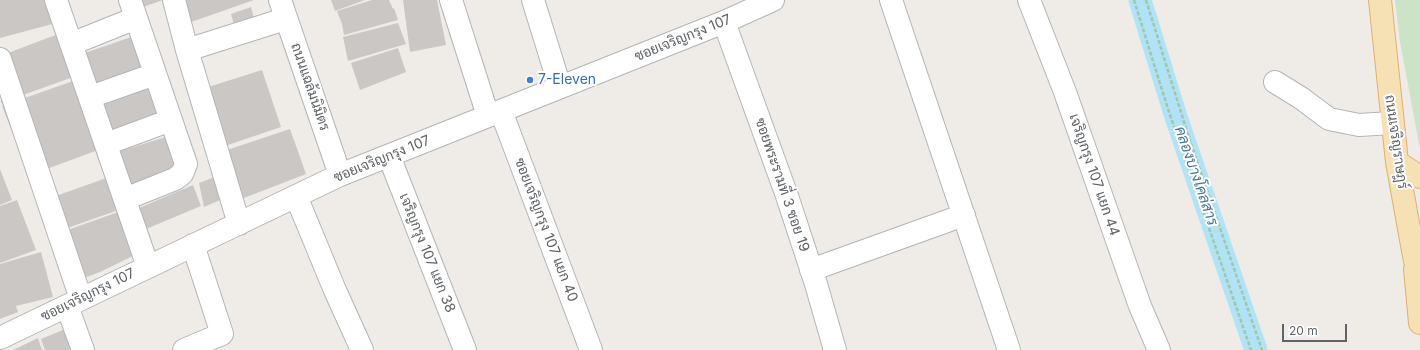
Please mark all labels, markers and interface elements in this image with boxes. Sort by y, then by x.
street label: ซอยเจริญกรุง 107 [632,11,734,65]
street label: ถนนแฉล้มนิมิตร [287,41,333,133]
place label: 7-Eleven [538,72,596,88]
marker: 7-Eleven [525,75,535,85]
street label: ถนนเจริญราษฎร์ [1381,94,1411,190]
street label: เจริญกรุง 107 แยก 44 [1065,112,1123,238]
street label: ซอยพระรามที่ 3 ซอย 19 [751,116,813,254]
water label: คลองบางโคล่สาร [1171,124,1221,228]
street label: ซอยเจริญกรุง 107 [331,132,433,186]
street label: ซอยเจริญกรุง 107 แยก 40 [511,156,581,304]
street label: เจริญกรุง 107 แยก 38 [395,191,459,315]
street label: ซอยเจริญกรุง 107 [38,265,138,325]
scale bar [1284,316,1349,342]
text: 20 m [1289,323,1318,338]

